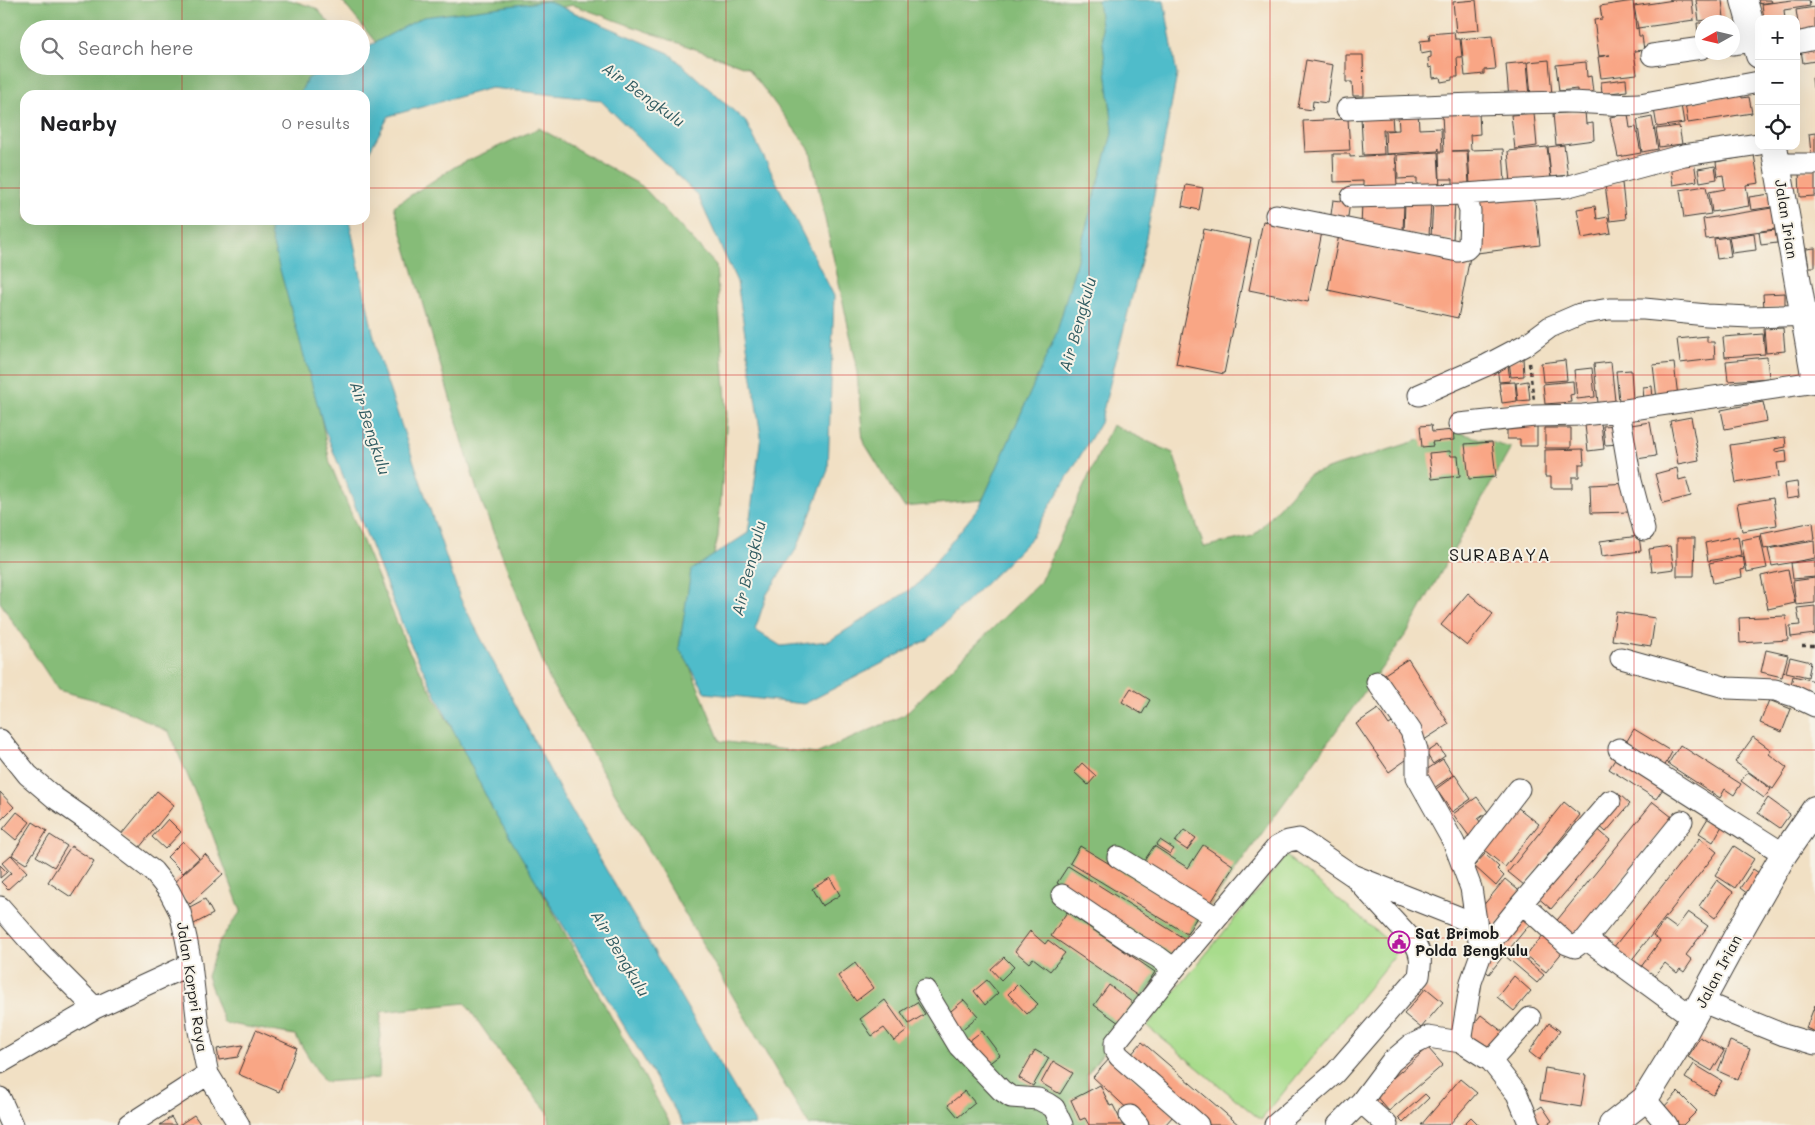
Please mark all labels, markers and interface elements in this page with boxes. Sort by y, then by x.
north arrow [1695,15,1740,60]
map controls [1755,15,1800,150]
button: + [1755,15,1800,60]
search box [20,20,370,75]
icon: search [38,34,66,62]
text: Search here [78,35,194,60]
water label: Air Bengkulu [599,57,689,131]
button: − [1755,60,1800,105]
button: locate [1755,105,1800,150]
text: Nearby [40,109,117,136]
text: 0 results [282,112,350,133]
street label: Jalan Irian [1771,178,1803,260]
water label: Air Bengkulu [1054,274,1100,374]
water label: Air Bengkulu [346,379,396,477]
water label: Air Bengkulu [726,518,770,618]
district label: SURABAYA [1449,542,1551,566]
water label: Air Bengkulu [587,906,655,1000]
street label: Jalan Korpri Raya [173,920,213,1054]
place label: Sat Brimob Polda Bengkulu [1415,923,1528,960]
public building icon: Sat Brimob Polda Bengkulu [1387,930,1411,954]
street label: Jalan Irian [1690,931,1746,1011]

